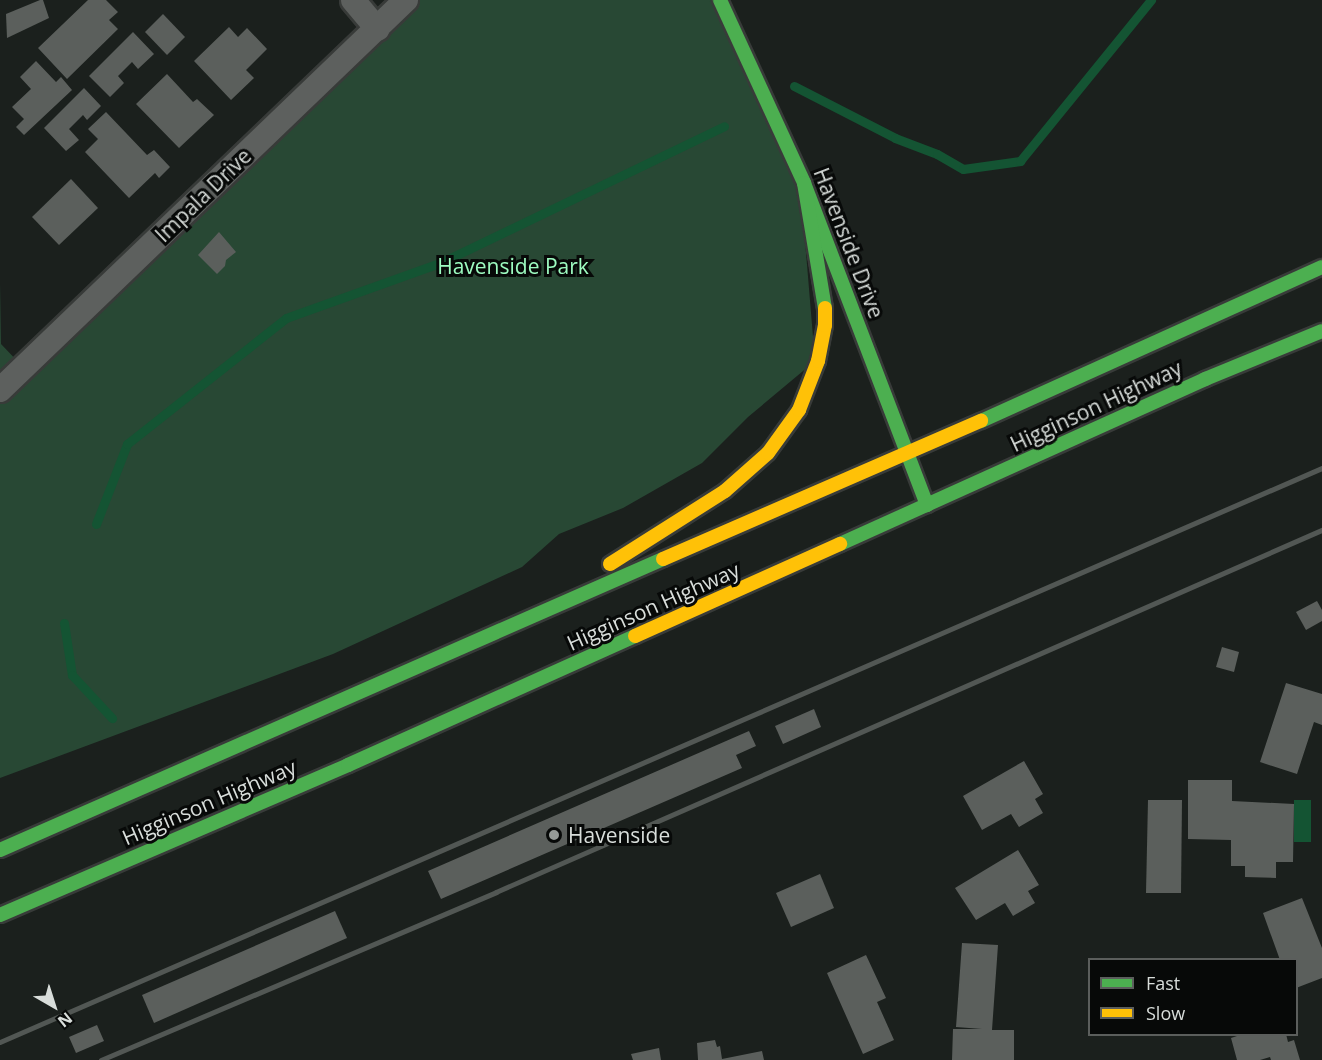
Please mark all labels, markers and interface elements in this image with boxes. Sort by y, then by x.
street label: Impala Drive [150,143,256,247]
street label: Havenside Drive [809,164,889,322]
park label: Havenside Park [437,253,589,279]
street label: Higginson Highway [1006,355,1186,457]
street label: Higginson Highway [563,557,743,655]
street label: Higginson Highway [118,754,300,850]
place label: Havenside [568,822,670,848]
marker: Havenside [545,826,563,844]
legend [1088,958,1298,1036]
text: Fast [1146,971,1180,995]
north arrow [24,976,84,1036]
text: Slow [1146,1001,1185,1025]
text: N [53,1007,77,1033]

